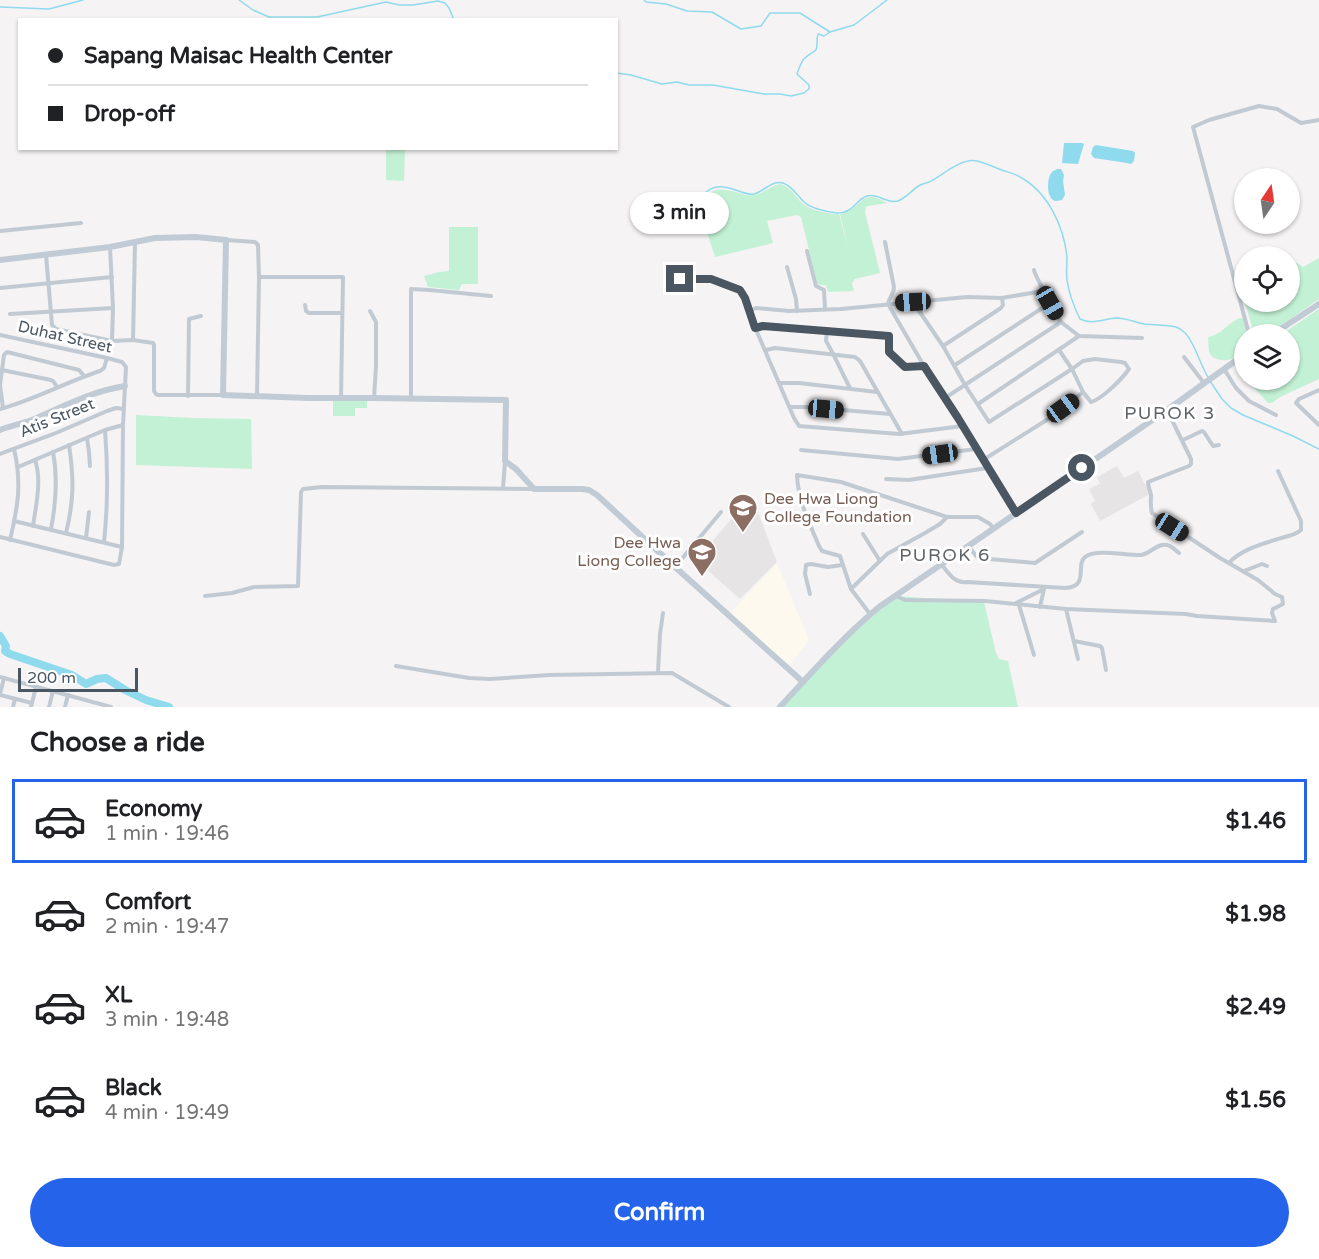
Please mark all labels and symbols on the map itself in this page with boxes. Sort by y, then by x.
north arrow [1234,168,1300,234]
callout: 3 min [630,192,730,234]
route end [666,265,693,292]
car [1033,283,1067,323]
car [895,292,931,312]
street label: Duhat Street [16,316,114,358]
car [1043,390,1083,426]
street label: Atis Street [17,394,97,442]
car [807,398,845,420]
district label: PUROK 3 [1124,402,1216,424]
car [921,443,959,465]
route start [1068,454,1095,481]
place label: Dee Hwa Liong College Foundation [764,489,912,527]
school or university icon: Dee Hwa Liong College Foundation [727,492,759,534]
car [1152,510,1192,544]
place label: Dee Hwa Liong College [577,533,681,571]
school or university icon: Dee Hwa Liong College [686,536,718,578]
district label: PUROK 6 [899,544,991,566]
scale bar [18,665,138,692]

